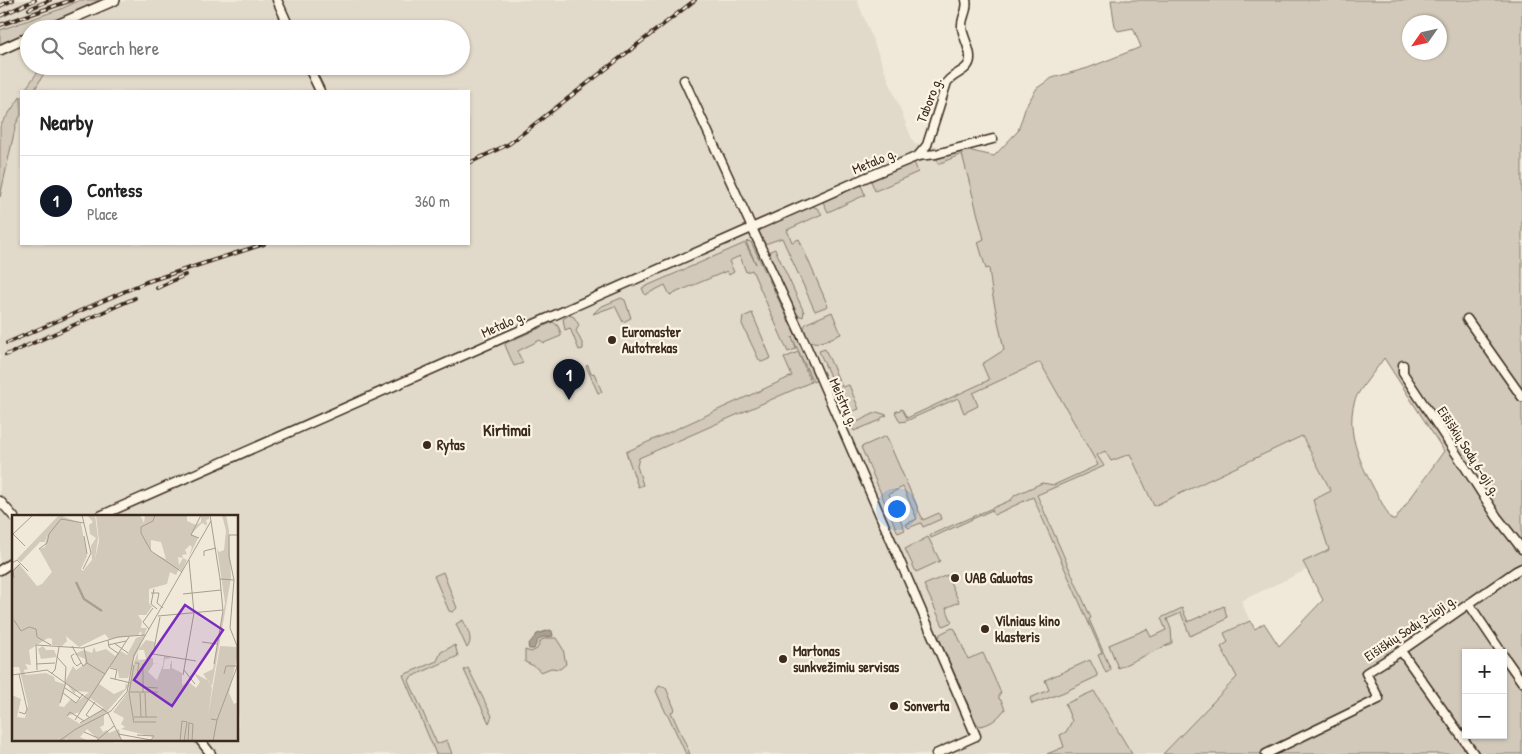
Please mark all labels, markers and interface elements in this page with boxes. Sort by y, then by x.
north arrow [1402,15,1447,60]
search box [20,20,470,75]
icon: search [38,34,66,62]
text: Search here [78,35,159,61]
street label: Taboro g. [911,75,947,125]
text: Nearby [40,108,93,137]
street label: Metalo g. [849,143,899,179]
text: Contess [87,177,142,203]
text: 1 [53,190,59,212]
text: 360 m [415,190,450,212]
text: Place [87,203,118,225]
street label: Metalo g. [478,306,528,342]
place label: Euromaster Autotrekas [622,322,682,357]
marker: Euromaster Autotrekas [606,334,618,346]
pin: 1 [553,359,585,400]
street label: Meistrų g. [825,375,863,429]
street label: Eišiškių Sodų 6-oji g. [1433,402,1505,500]
district label: Kirtimai [483,419,531,441]
place label: Rytas [437,435,466,456]
marker: Rytas [421,439,433,451]
your location [884,496,910,522]
inset map [12,515,239,742]
place label: UAB Galuotas [965,568,1033,587]
marker: UAB Galuotas [949,572,961,584]
street label: Eišiškių Sodų 3-ioji g. [1360,590,1460,666]
place label: Vilniaus kino klasteris [995,611,1060,646]
marker: Vilniaus kino klasteris [979,623,991,635]
place label: Martonas sunkvežimiu servisas [793,641,900,676]
map controls [1462,649,1507,739]
button: + [1462,649,1507,694]
marker: Martonas sunkvežimiu servisas [777,653,789,665]
button: − [1462,694,1507,739]
place label: Sonverta [904,696,950,715]
marker: Sonverta [888,700,900,712]

